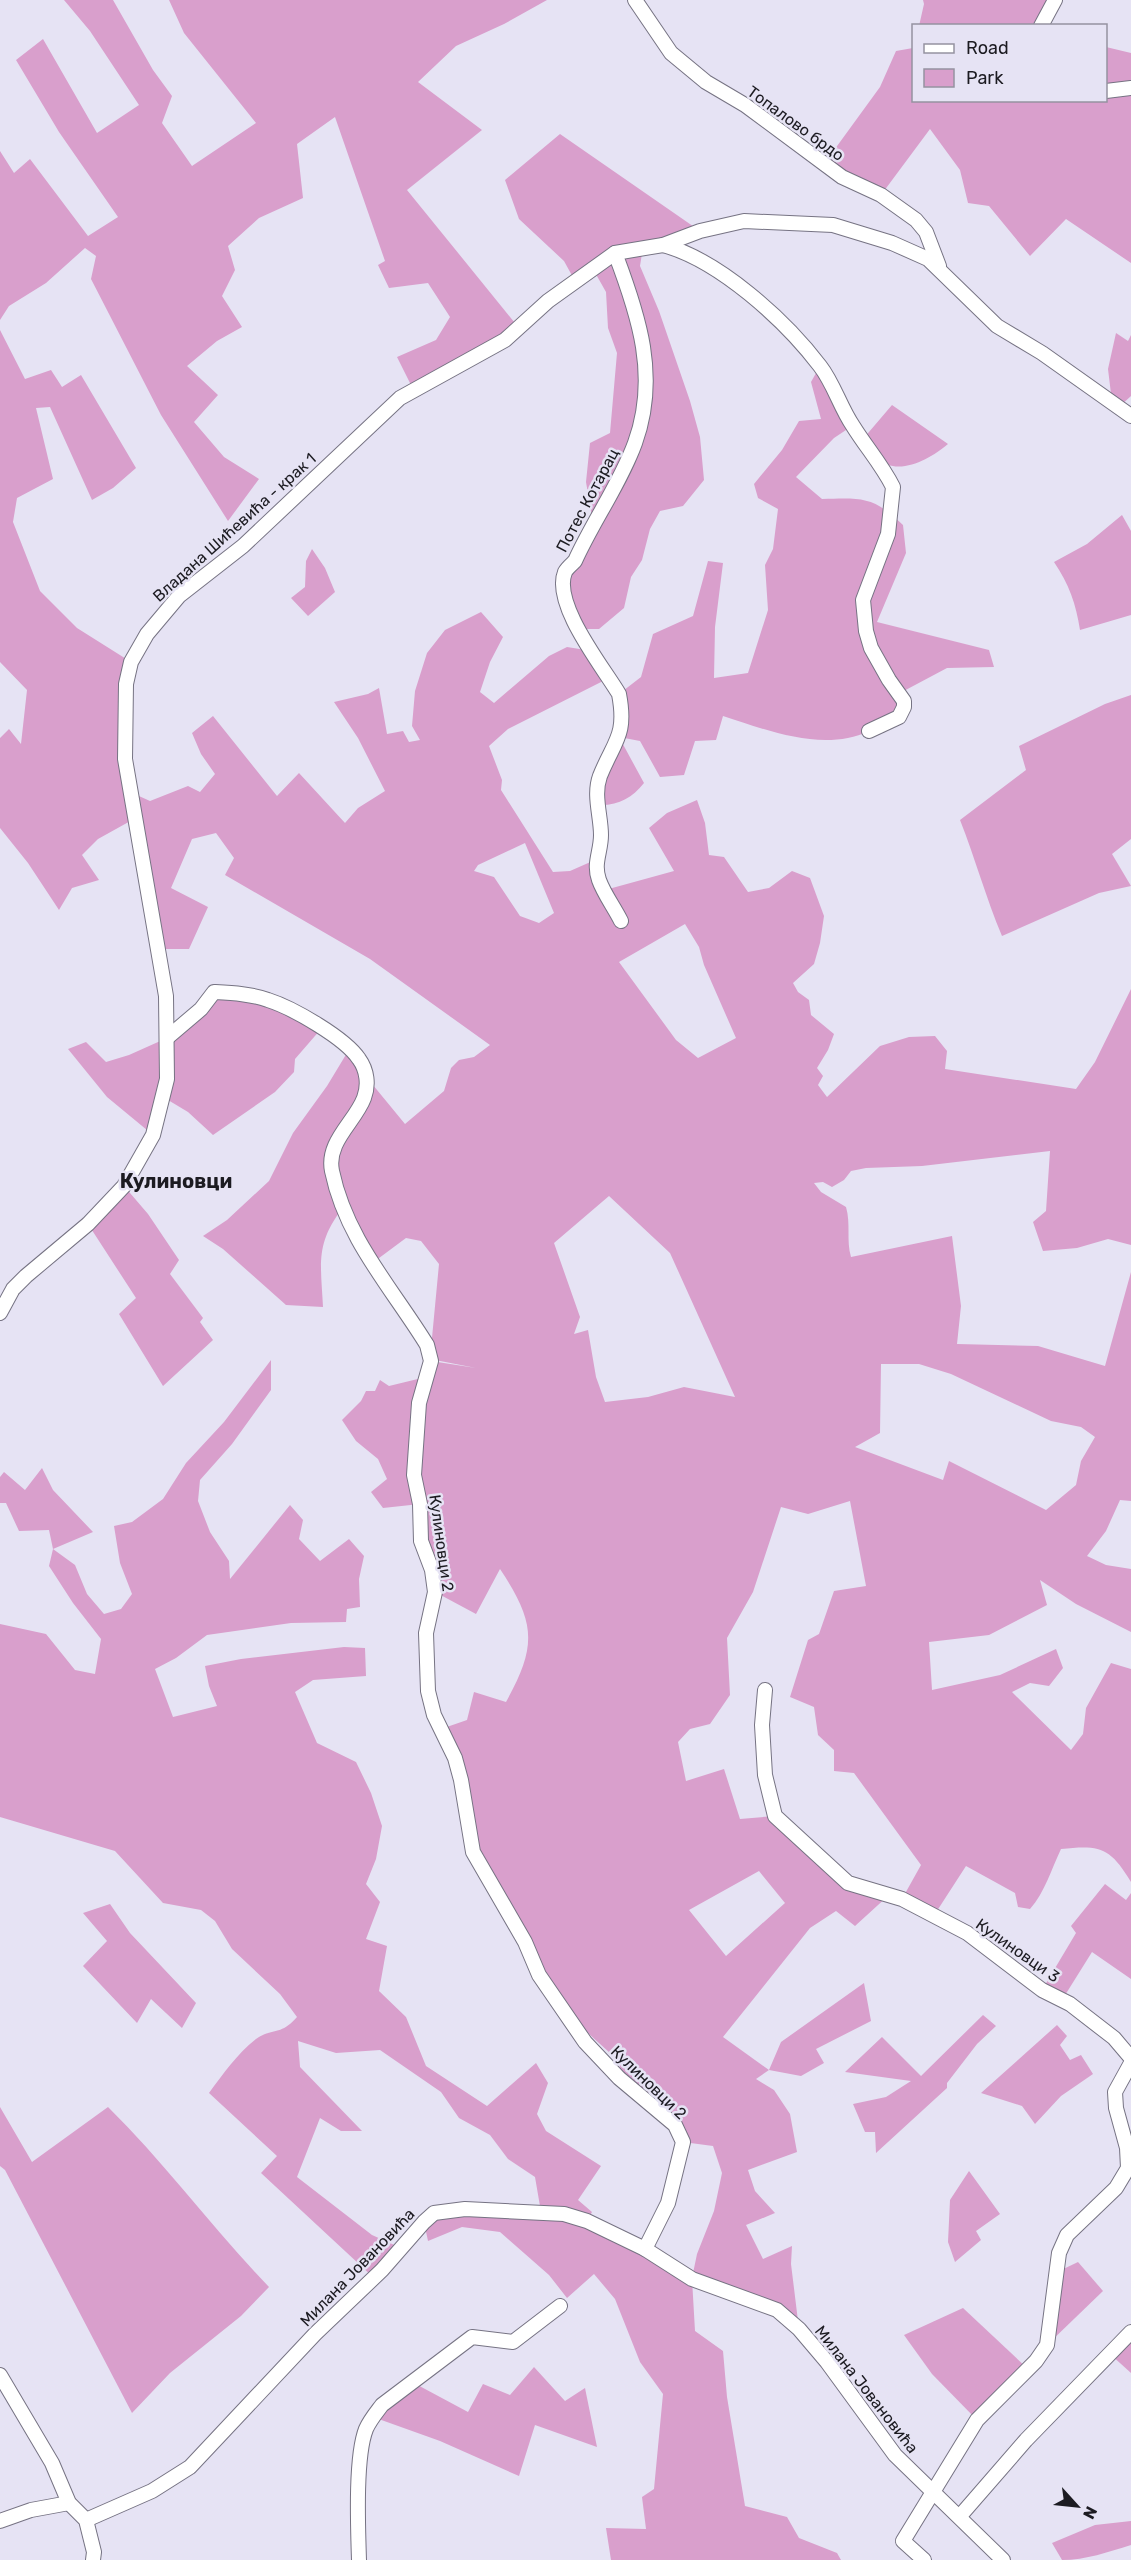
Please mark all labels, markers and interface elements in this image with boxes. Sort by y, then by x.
legend [912,24,1107,102]
text: Road [966,37,1009,59]
text: Park [966,67,1004,89]
street label: Топалово брдо [744,82,848,165]
street label: Потес Котарац [552,445,623,555]
street label: Владана Шићевића - крак 1 [149,449,320,606]
district label: Кулиновци [120,1169,232,1193]
street label: Кулиновци 2 [425,1493,458,1593]
street label: Кулиновци 3 [972,1915,1063,1986]
street label: Кулиновци 2 [607,2042,690,2123]
street label: Милана Јовановића [296,2204,419,2330]
street label: Милана Јовановића [811,2322,922,2457]
north arrow [1047,2476,1107,2536]
text: N [1079,2503,1101,2522]

